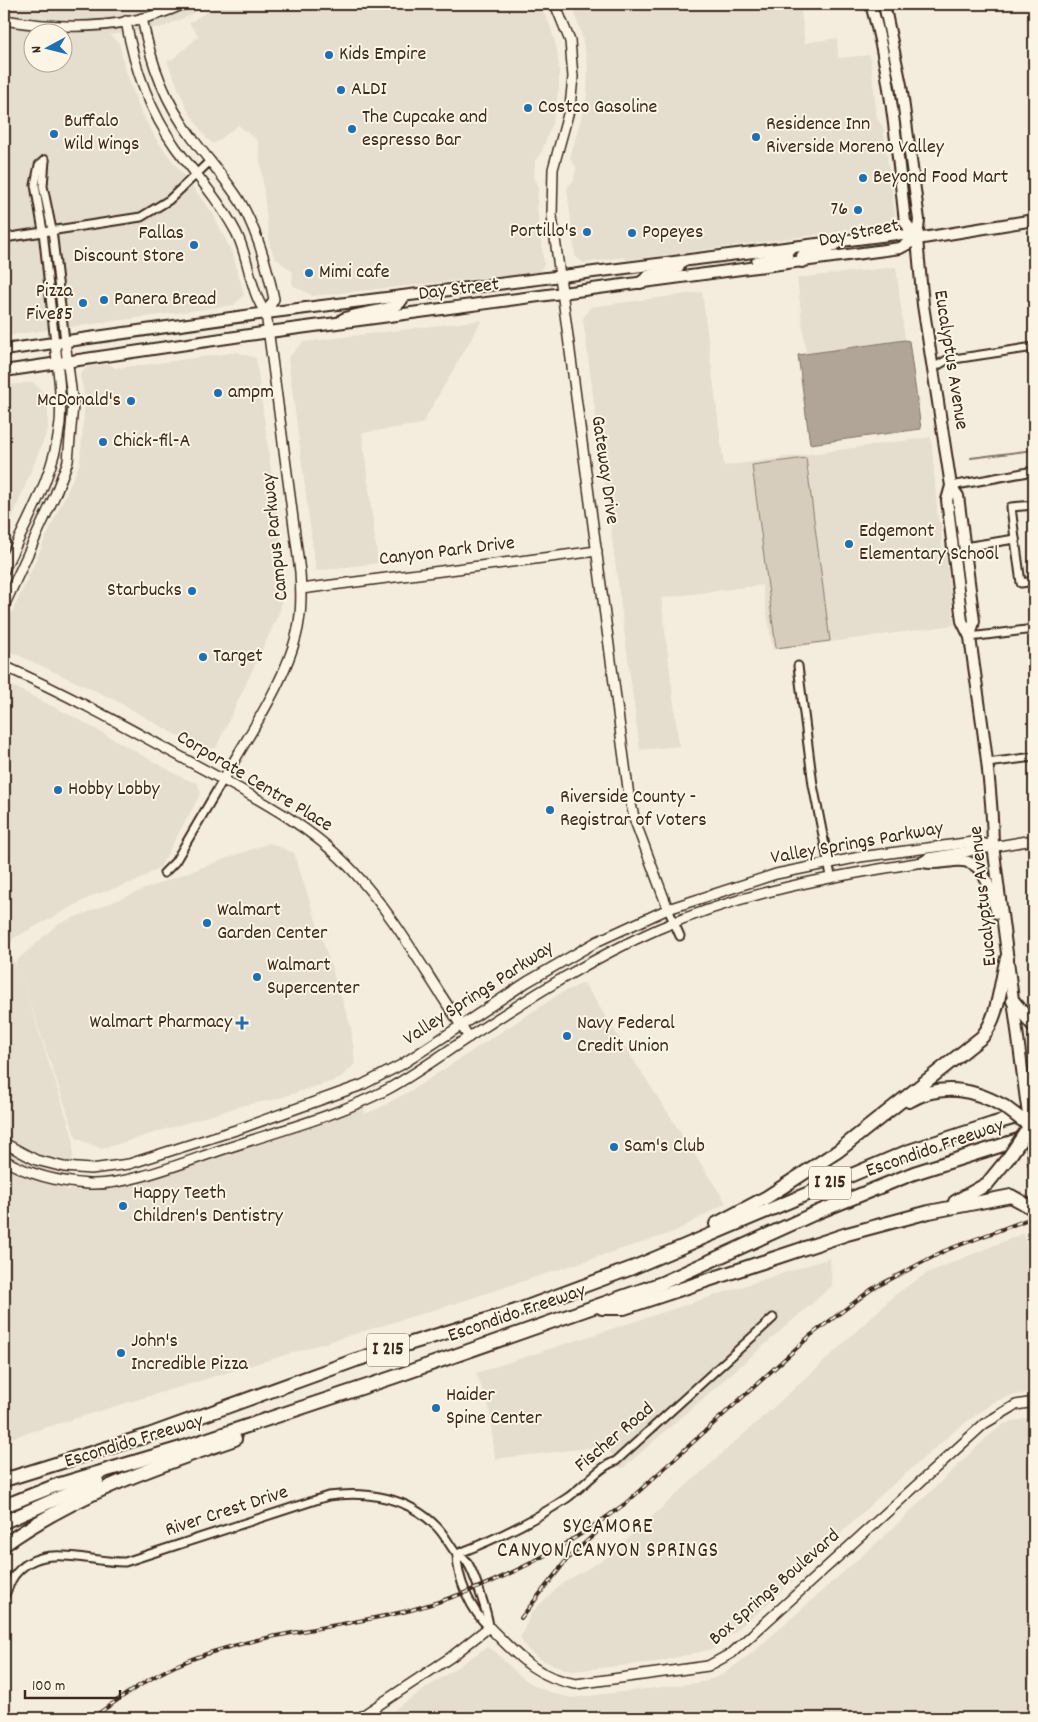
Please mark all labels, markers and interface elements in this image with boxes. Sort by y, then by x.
north arrow [22,22,72,72]
place label: Kids Empire [339,41,426,69]
text: N [27,45,47,54]
marker: Kids Empire [323,49,335,61]
place label: ALDI [351,76,387,104]
marker: ALDI [335,84,347,96]
place label: Costco Gasoline [538,94,658,122]
marker: Costco Gasoline [522,102,534,114]
place label: The Cupcake and espresso Bar [362,104,487,155]
place label: Buffalo Wild Wings [64,108,139,159]
place label: Residence Inn Riverside Moreno Valley [766,111,945,162]
marker: The Cupcake and espresso Bar [346,123,358,135]
marker: Buffalo Wild Wings [48,128,60,140]
marker: Residence Inn Riverside Moreno Valley [750,131,762,143]
place label: Beyond Food Mart [873,164,1008,192]
marker: Beyond Food Mart [857,172,869,184]
place label: 76 [831,196,848,224]
marker: 76 [852,204,864,216]
street label: Day Street [817,213,901,255]
place label: Portillo's [510,218,577,246]
place label: Popeyes [642,219,703,247]
place label: Fallas Discount Store [74,220,184,271]
marker: Portillo's [581,226,593,238]
marker: Popeyes [626,227,638,239]
marker: Fallas Discount Store [188,239,200,251]
place label: Mimi cafe [319,259,390,287]
marker: Mimi cafe [303,267,315,279]
street label: Day Street [417,271,501,309]
place label: Pizza Five85 [26,278,74,329]
place label: Panera Bread [114,286,216,314]
street label: Eucalyptus Avenue [925,288,975,432]
marker: Panera Bread [98,294,110,306]
marker: Pizza Five85 [77,297,89,309]
place label: ampm [228,379,274,407]
place label: McDonald's [37,387,121,415]
marker: ampm [212,387,224,399]
marker: McDonald's [125,395,137,407]
street label: Gateway Drive [583,414,625,526]
place label: Chick-fil-A [113,428,191,456]
marker: Chick-fil-A [97,436,109,448]
street label: Campus Parkway [255,471,297,602]
place label: Edgemont Elementary School [859,518,999,569]
street label: Canyon Park Drive [378,530,517,574]
marker: Edgemont Elementary School [843,538,855,550]
place label: Starbucks [107,577,182,605]
marker: Starbucks [186,585,198,597]
place label: Target [213,643,263,671]
marker: Target [197,651,209,663]
street label: Corporate Centre Place [170,724,338,840]
place label: Hobby Lobby [68,776,161,804]
marker: Hobby Lobby [52,784,64,796]
place label: Riverside County - Registrar of Voters [560,784,707,835]
marker: Riverside County - Registrar of Voters [544,804,556,816]
street label: Valley Springs Parkway [769,815,946,873]
street label: Eucalyptus Avenue [963,824,1005,968]
place label: Walmart Garden Center [217,897,328,948]
marker: Walmart Garden Center [201,917,213,929]
street label: Valley Springs Parkway [398,934,561,1053]
place label: Walmart Supercenter [267,952,360,1003]
marker: Walmart Supercenter [251,971,263,983]
place label: Walmart Pharmacy [90,1009,233,1037]
place label: Navy Federal Credit Union [577,1010,675,1061]
marker: Walmart Pharmacy [236,1017,248,1029]
marker: Navy Federal Credit Union [561,1030,573,1042]
street label: Escondido Freeway [862,1112,1008,1186]
place label: Sam's Club [624,1133,705,1161]
marker: Sam's Club [608,1141,620,1153]
road number: I 215 [809,1166,851,1200]
place label: Happy Teeth Children's Dentistry [133,1180,284,1231]
marker: Happy Teeth Children's Dentistry [117,1200,129,1212]
street label: Escondido Freeway [444,1277,590,1351]
place label: John's Incredible Pizza [131,1328,248,1379]
road number: I 215 [367,1334,409,1366]
marker: John's Incredible Pizza [115,1347,127,1359]
place label: Haider Spine Center [446,1382,542,1433]
street label: Fischer Road [569,1396,661,1480]
marker: Haider Spine Center [430,1402,442,1414]
street label: Escondido Freeway [61,1407,208,1476]
street label: River Crest Drive [162,1479,292,1545]
district label: SYCAMORE CANYON/CANYON SPRINGS [497,1513,719,1567]
street label: Box Springs Boulevard [703,1523,847,1653]
scale bar [25,1667,120,1699]
text: 100 m [32,1676,65,1698]

